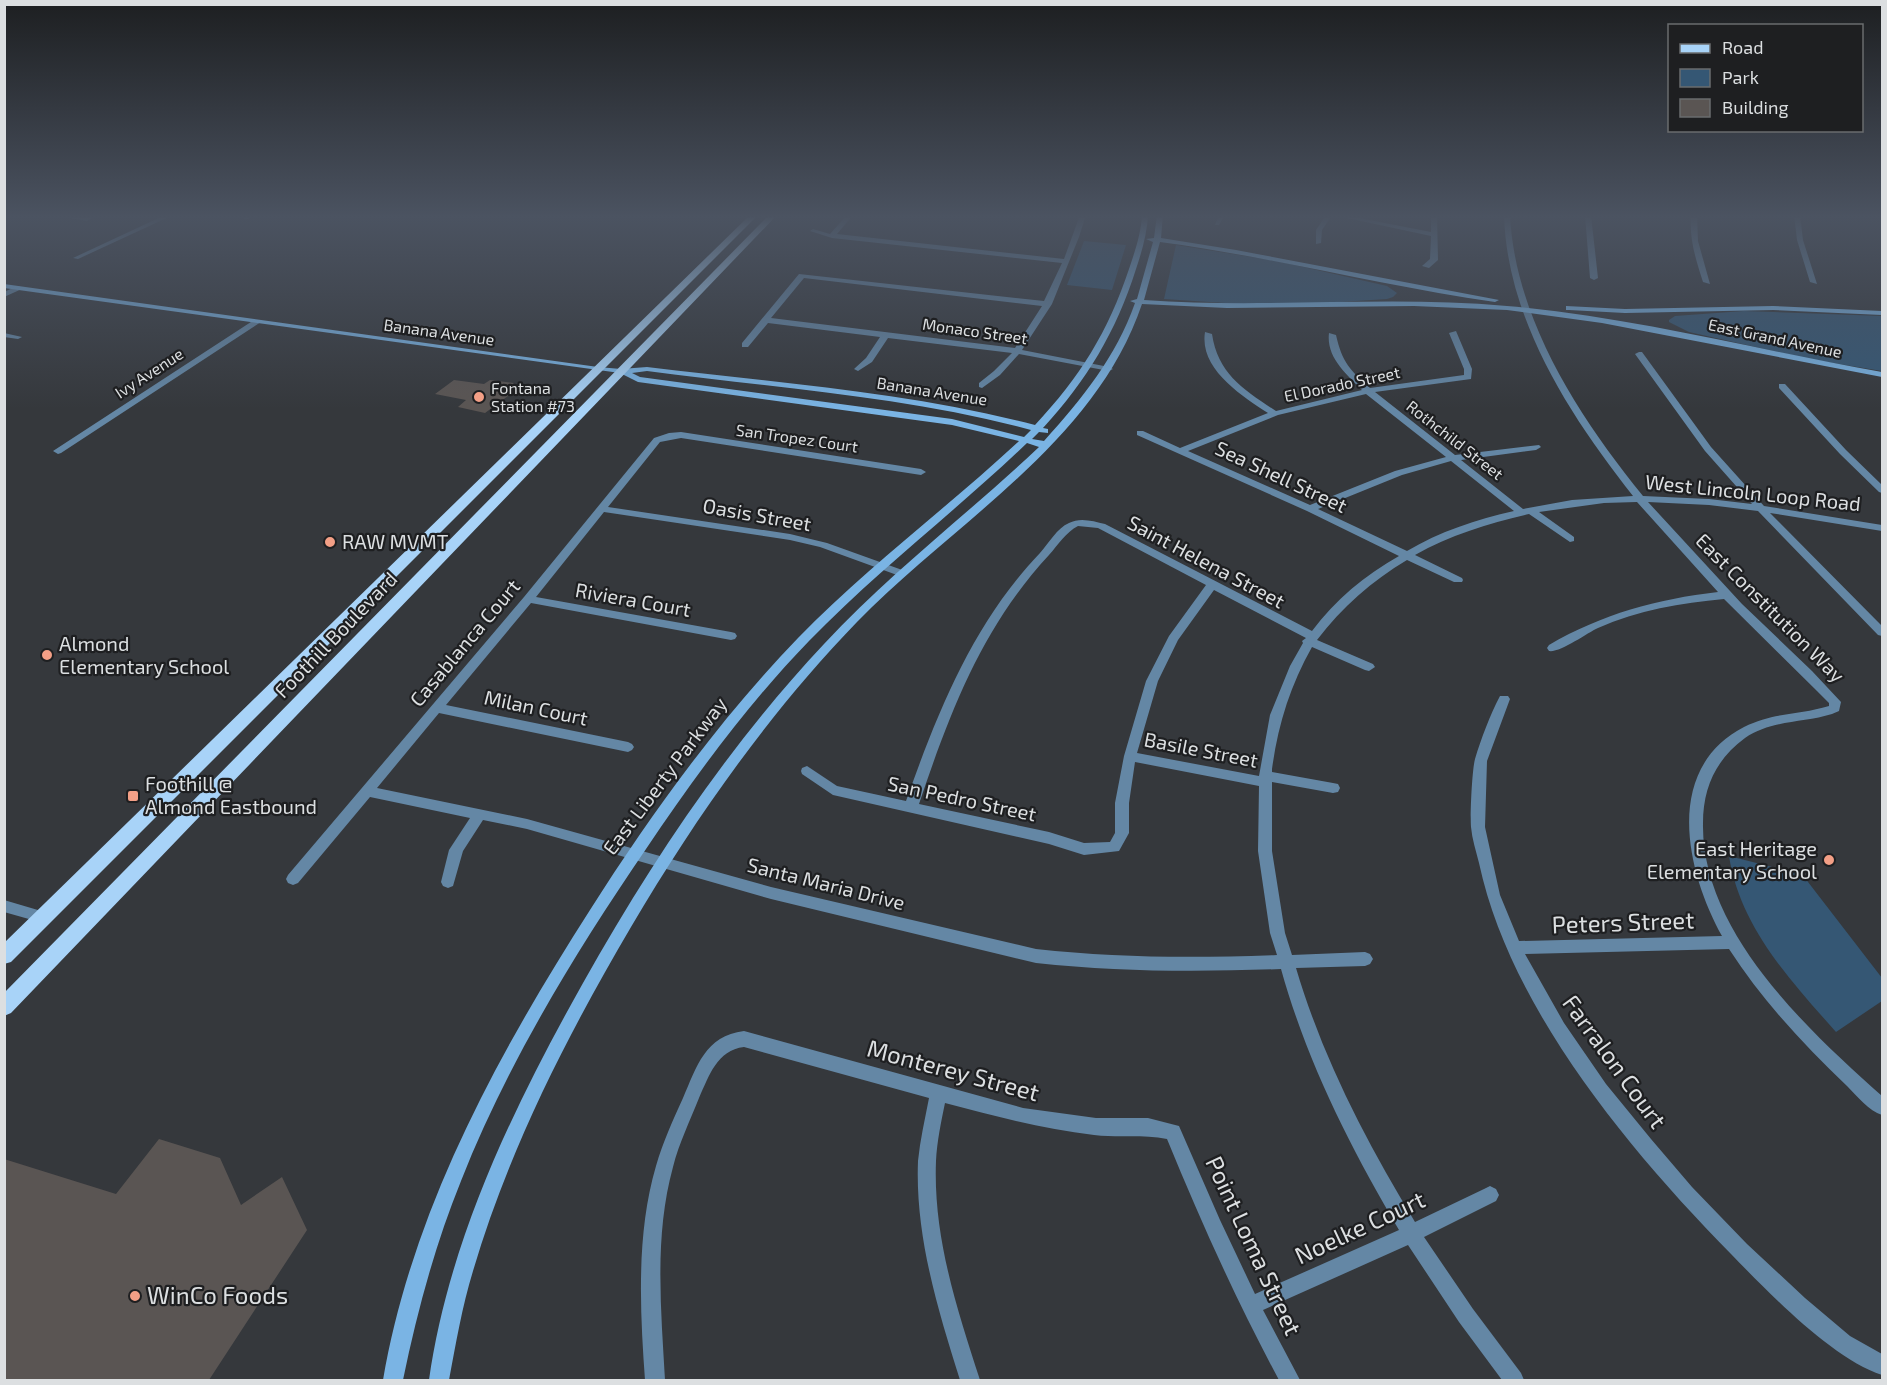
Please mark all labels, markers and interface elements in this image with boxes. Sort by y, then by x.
legend [1668,24,1863,132]
text: Road [1722,36,1763,58]
text: Park [1722,66,1759,88]
text: Building [1722,96,1789,118]
street label: Banana Avenue [382,314,496,349]
street label: Monaco Street [921,314,1029,347]
street label: East Grand Avenue [1707,314,1844,361]
street label: Ivy Avenue [111,343,186,402]
street label: El Dorado Street [1282,362,1402,405]
street label: Banana Avenue [875,372,989,409]
place label: Fontana Station #73 [491,378,575,415]
marker: Fontana Station #73 [472,390,486,404]
street label: Rothchild Street [1403,396,1507,483]
street label: San Tropez Court [735,420,859,455]
street label: Sea Shell Street [1212,435,1351,517]
street label: West Lincoln Loop Road [1644,469,1862,515]
street label: Oasis Street [701,493,814,535]
street label: Saint Helena Street [1124,510,1289,613]
street label: East Constitution Way [1691,528,1850,687]
place label: RAW MVMT [342,529,449,553]
marker: RAW MVMT [323,535,337,549]
street label: Foothill Boulevard [269,566,401,702]
street label: Casablanca Court [404,574,525,711]
street label: Riviera Court [574,577,693,621]
place label: Almond Elementary School [59,631,229,678]
marker: Almond Elementary School [40,648,54,662]
street label: Milan Court [482,684,591,730]
street label: East Liberty Parkway [597,692,731,859]
street label: Basile Street [1142,726,1260,772]
place label: Foothill @ Almond Eastbound [145,771,317,818]
street label: San Pedro Street [886,771,1039,826]
marker: Foothill @ Almond Eastbound [126,789,140,803]
place label: East Heritage Elementary School [1647,836,1817,883]
street label: Santa Maria Drive [745,852,907,914]
marker: East Heritage Elementary School [1822,853,1836,867]
street label: Peters Street [1551,905,1695,938]
street label: Farralon Court [1557,989,1673,1133]
street label: Monterey Street [864,1033,1043,1106]
street label: Point Loma Street [1200,1151,1309,1340]
street label: Noelke Court [1290,1184,1429,1269]
place label: WinCo Foods [147,1280,288,1309]
marker: WinCo Foods [128,1289,142,1303]

